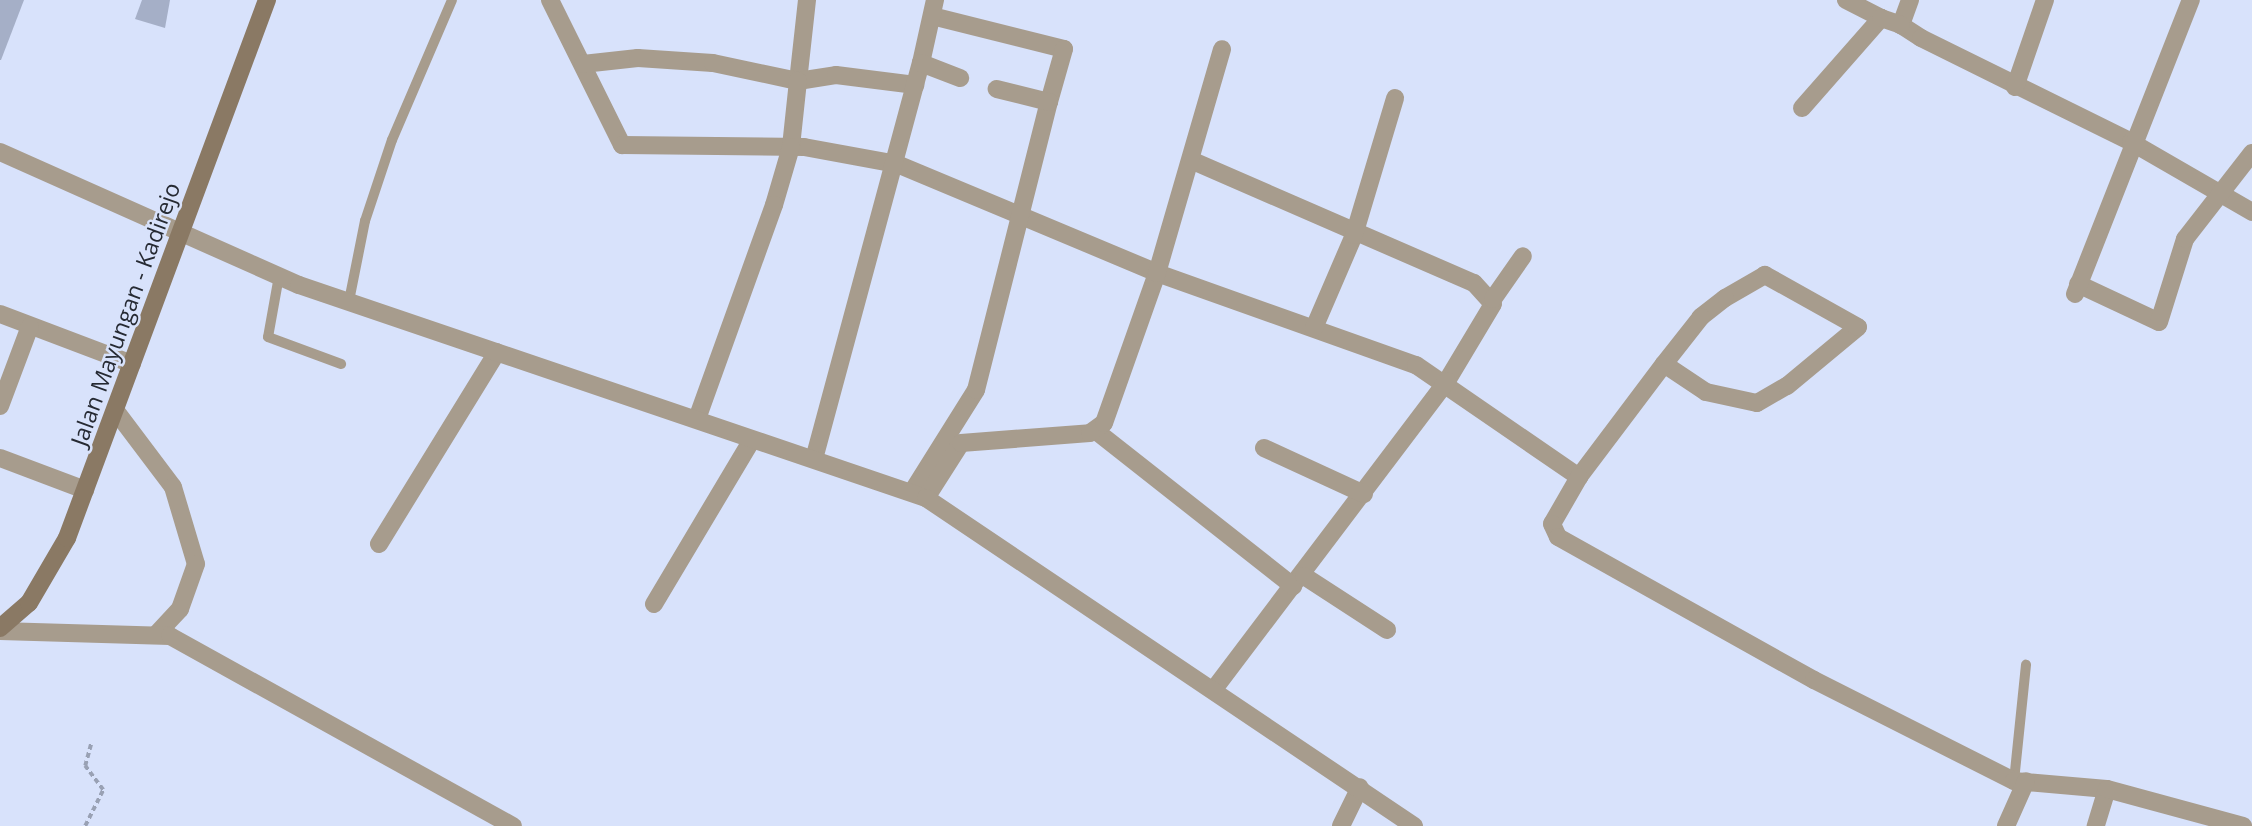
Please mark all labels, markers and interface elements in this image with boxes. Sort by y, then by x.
street label: Jalan Mayungan - Kadirejo [64,179,186,449]

